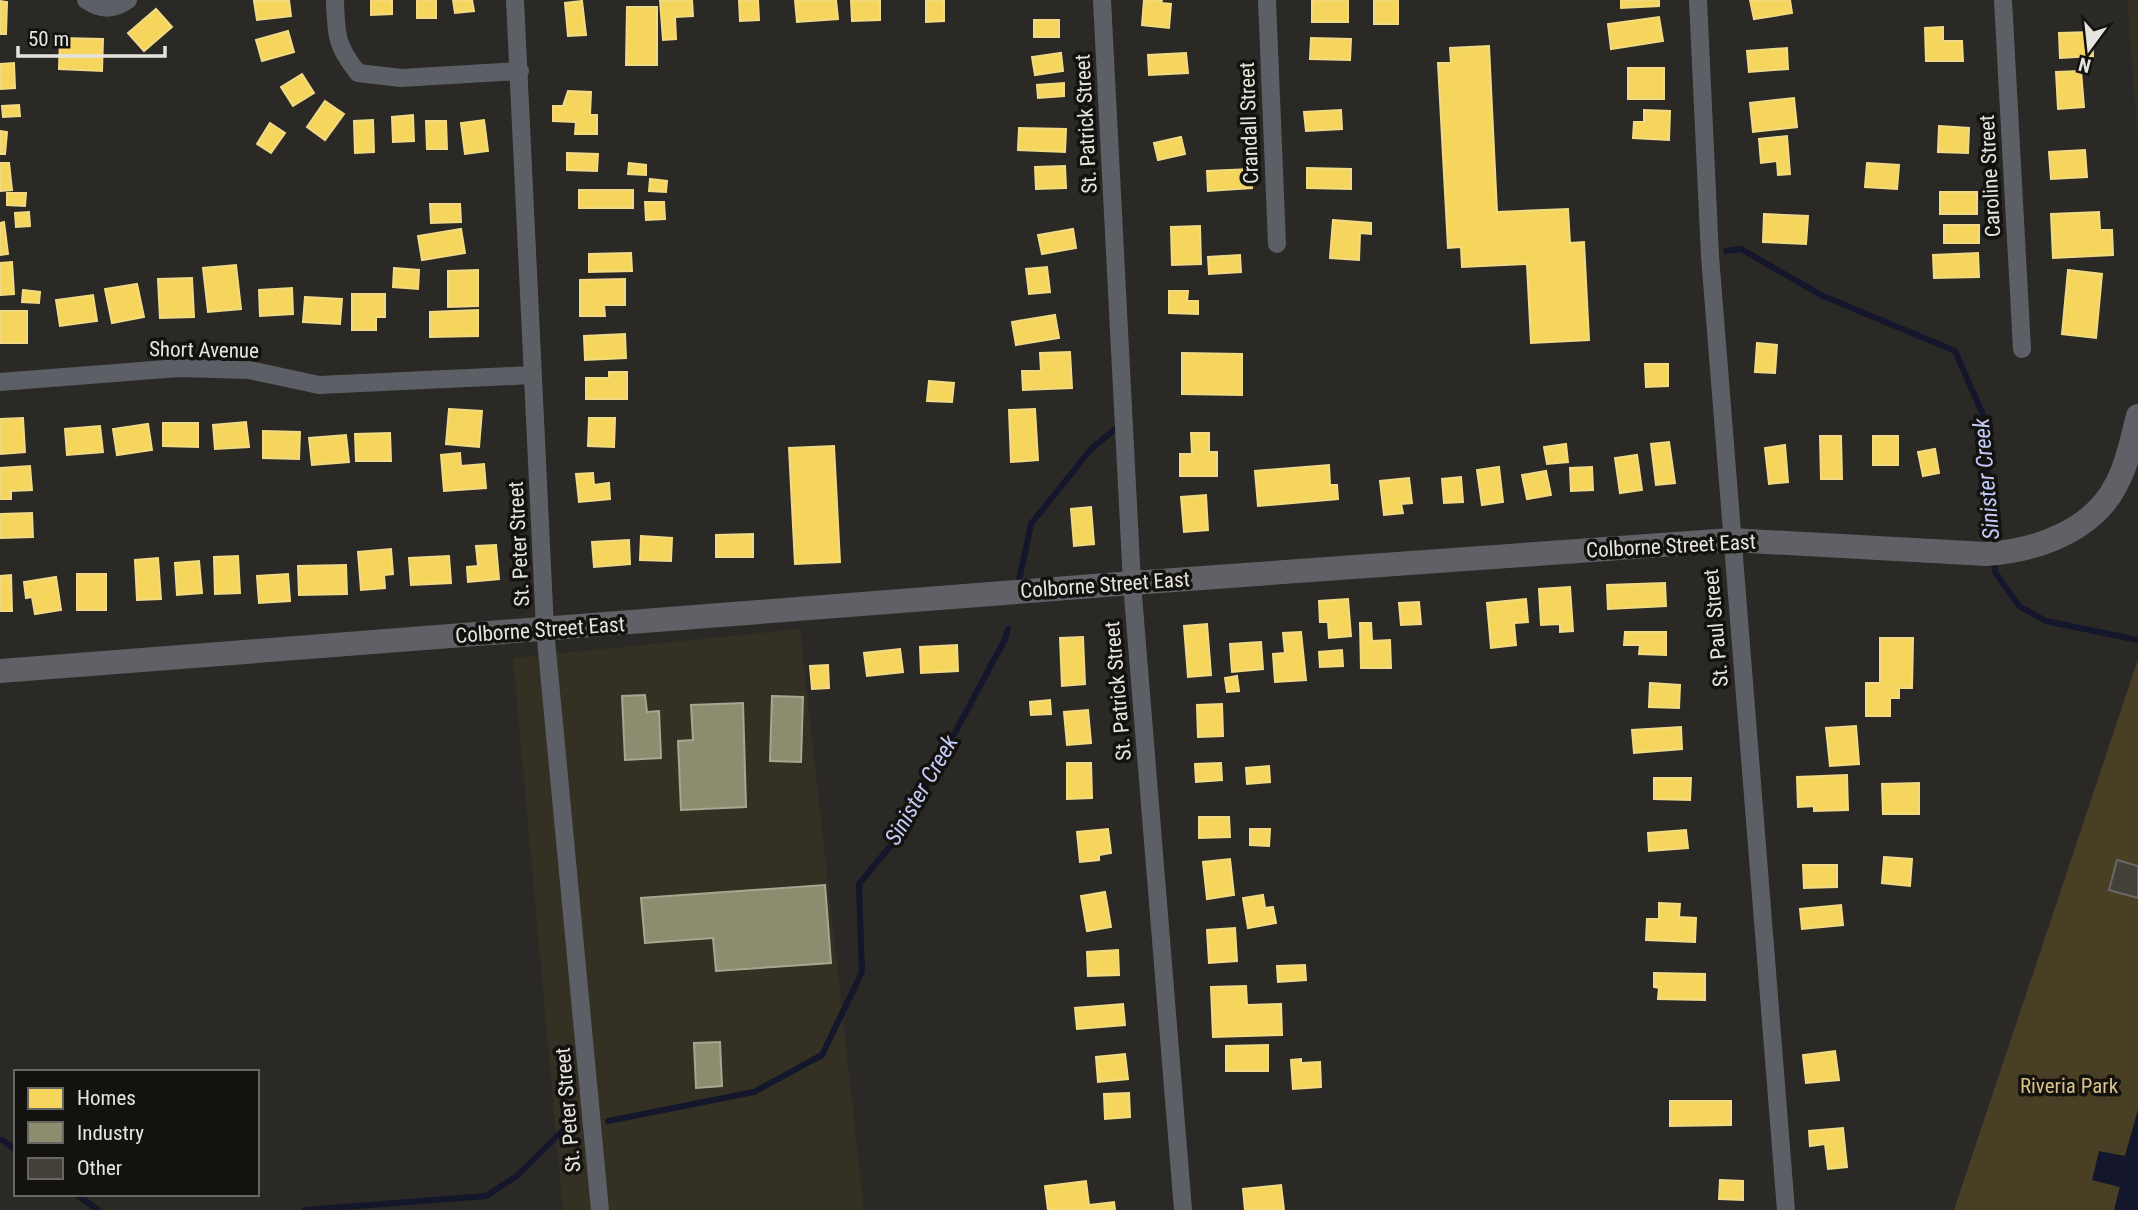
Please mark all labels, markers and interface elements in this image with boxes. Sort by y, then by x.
scale bar [18,14,164,58]
north arrow [2054,14,2124,84]
text: 50 m [28,27,69,51]
text: N [2076,52,2093,78]
street label: St. Patrick Street [1070,54,1102,194]
street label: Crandall Street [1235,61,1263,185]
street label: Caroline Street [1975,114,2005,238]
street label: Short Avenue [149,337,259,363]
water label: Sinister Creek [1968,416,2005,541]
street label: St. Peter Street [504,481,534,607]
street label: Colborne Street East [1586,530,1756,562]
street label: Colborne Street East [1020,567,1190,603]
street label: St. Paul Street [1699,568,1733,688]
street label: Colborne Street East [455,612,625,648]
street label: St. Patrick Street [1100,620,1136,762]
water label: Sinister Creek [879,730,964,850]
street label: St. Peter Street [551,1047,585,1173]
legend [14,1070,259,1196]
park label: Riveria Park [2020,1074,2119,1098]
text: Homes [77,1086,136,1110]
text: Industry [77,1121,144,1145]
text: Other [77,1156,122,1180]

